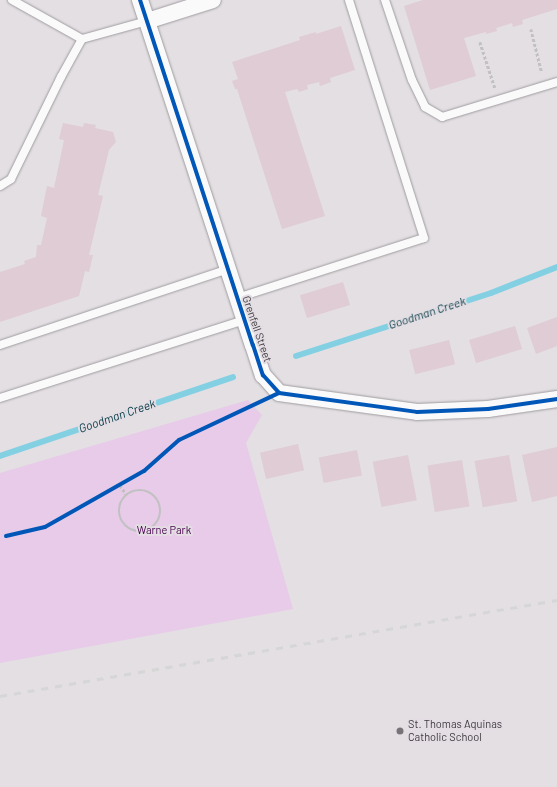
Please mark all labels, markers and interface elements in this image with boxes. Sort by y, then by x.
street label: Grenfell Street [240,294,274,364]
water label: Goodman Creek [387,294,467,332]
water label: Goodman Creek [77,396,157,436]
park label: Warne Park [137,523,191,537]
place label: St. Thomas Aquinas Catholic School [408,718,502,744]
marker: St. Thomas Aquinas Catholic School [395,726,405,736]

